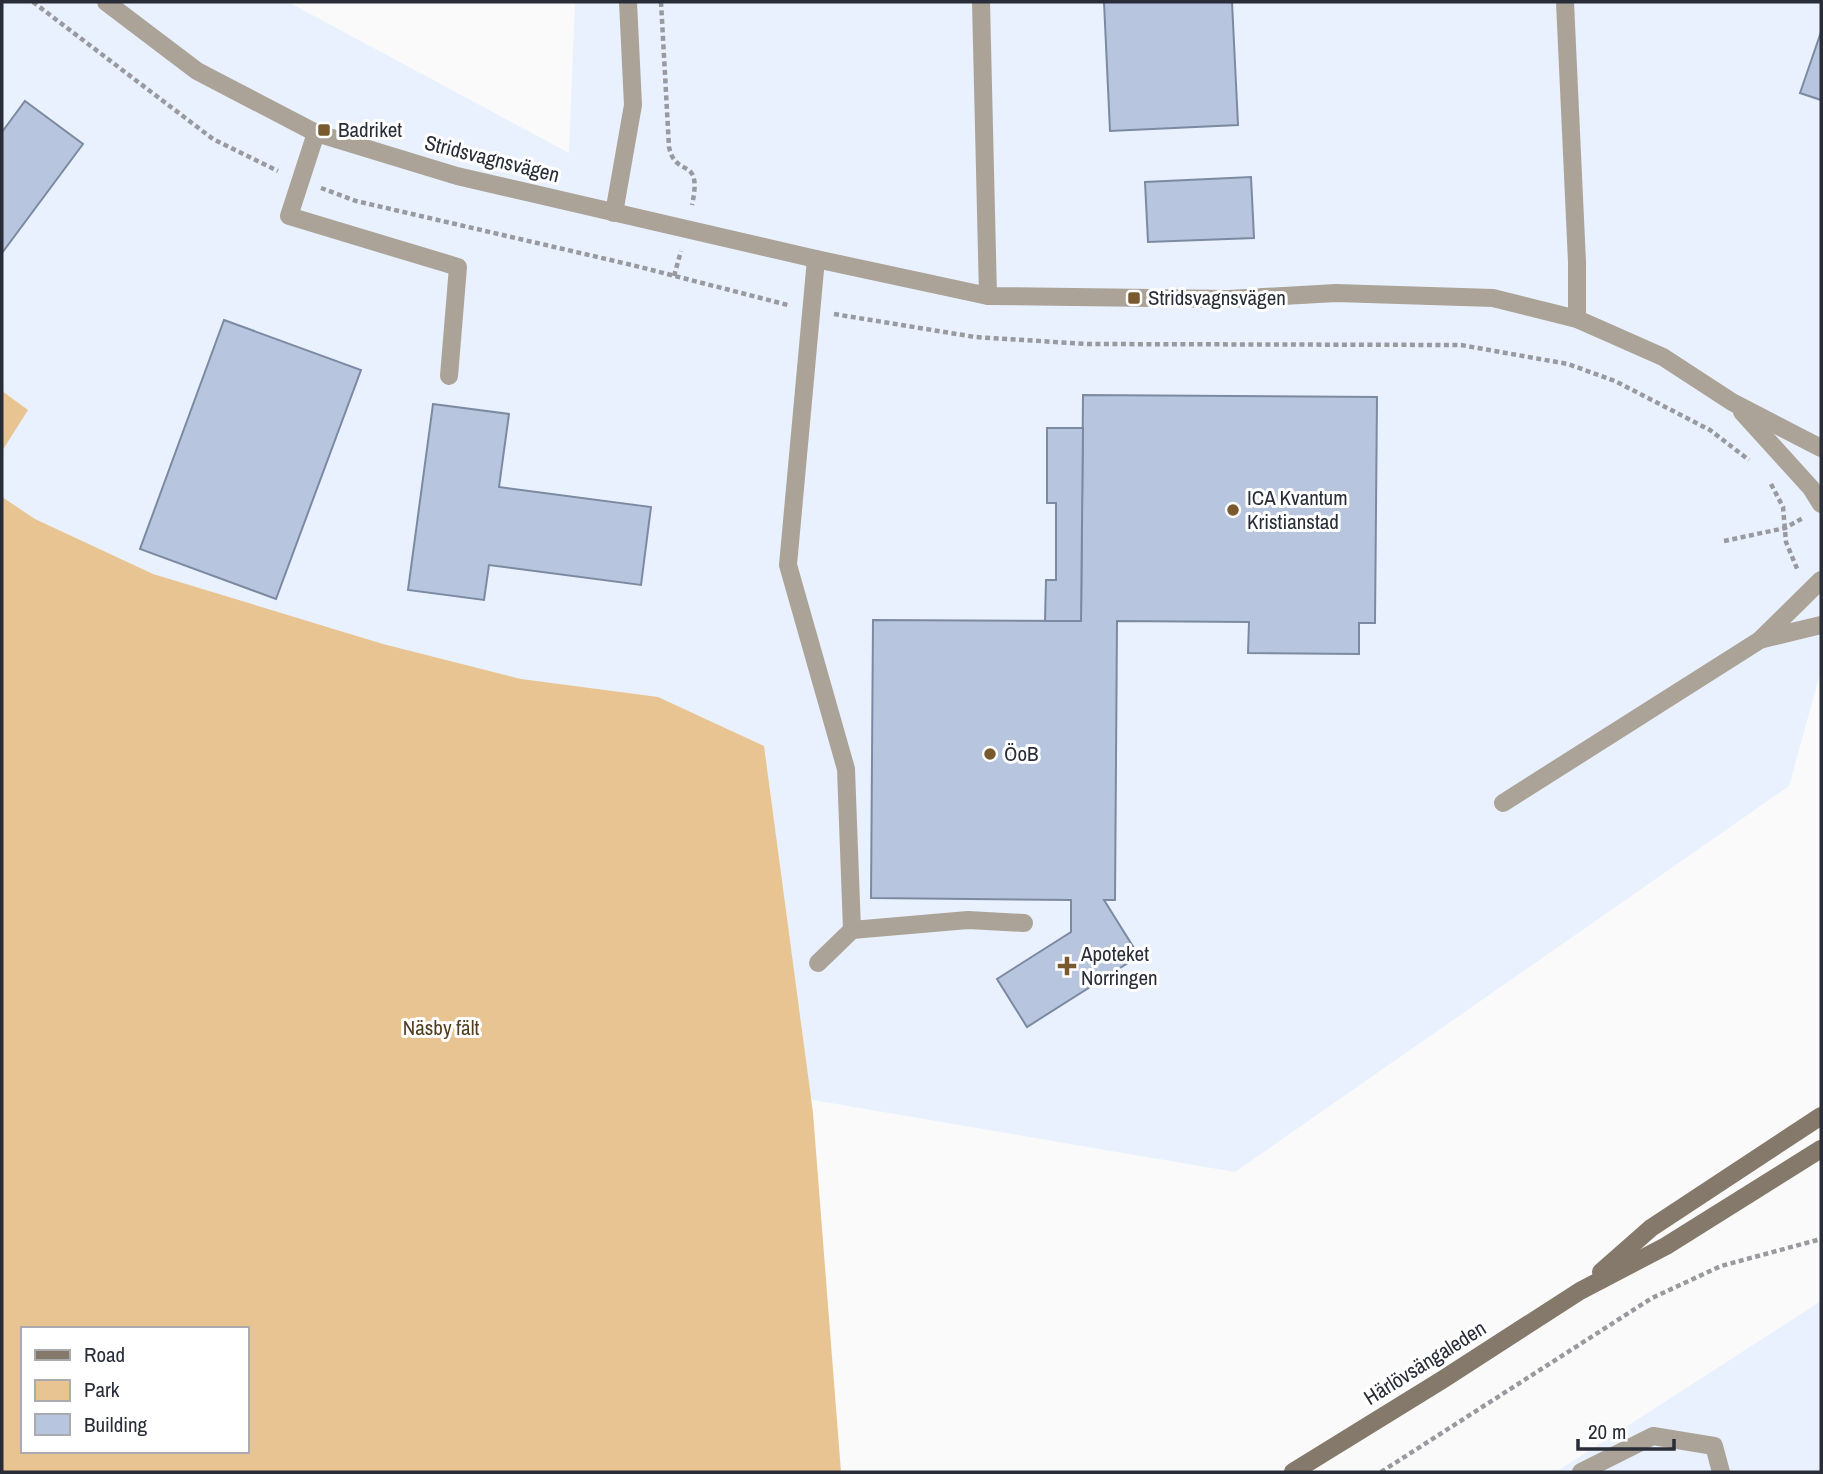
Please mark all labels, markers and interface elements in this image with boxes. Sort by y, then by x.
place label: Badriket [338,115,402,144]
marker: Badriket [316,122,332,138]
street label: Stridsvagnsvägen [422,128,563,189]
place label: Stridsvagnsvägen [1148,283,1286,312]
marker: Stridsvagnsvägen [1126,290,1142,306]
place label: ICA Kvantum Kristianstad [1247,483,1348,536]
marker: ICA Kvantum Kristianstad [1225,502,1241,518]
place label: ÖoB [1004,739,1038,768]
marker: ÖoB [982,746,998,762]
place label: Apoteket Norringen [1080,939,1158,992]
marker: Apoteket Norringen [1059,958,1075,974]
park label: Näsby fält [403,1013,479,1042]
street label: Härlövsängaleden [1358,1314,1491,1412]
legend [21,1327,248,1453]
text: Road [84,1340,125,1369]
text: Park [84,1375,120,1404]
scale bar [1578,1408,1674,1452]
text: Building [84,1410,148,1439]
text: 20 m [1588,1417,1626,1446]

